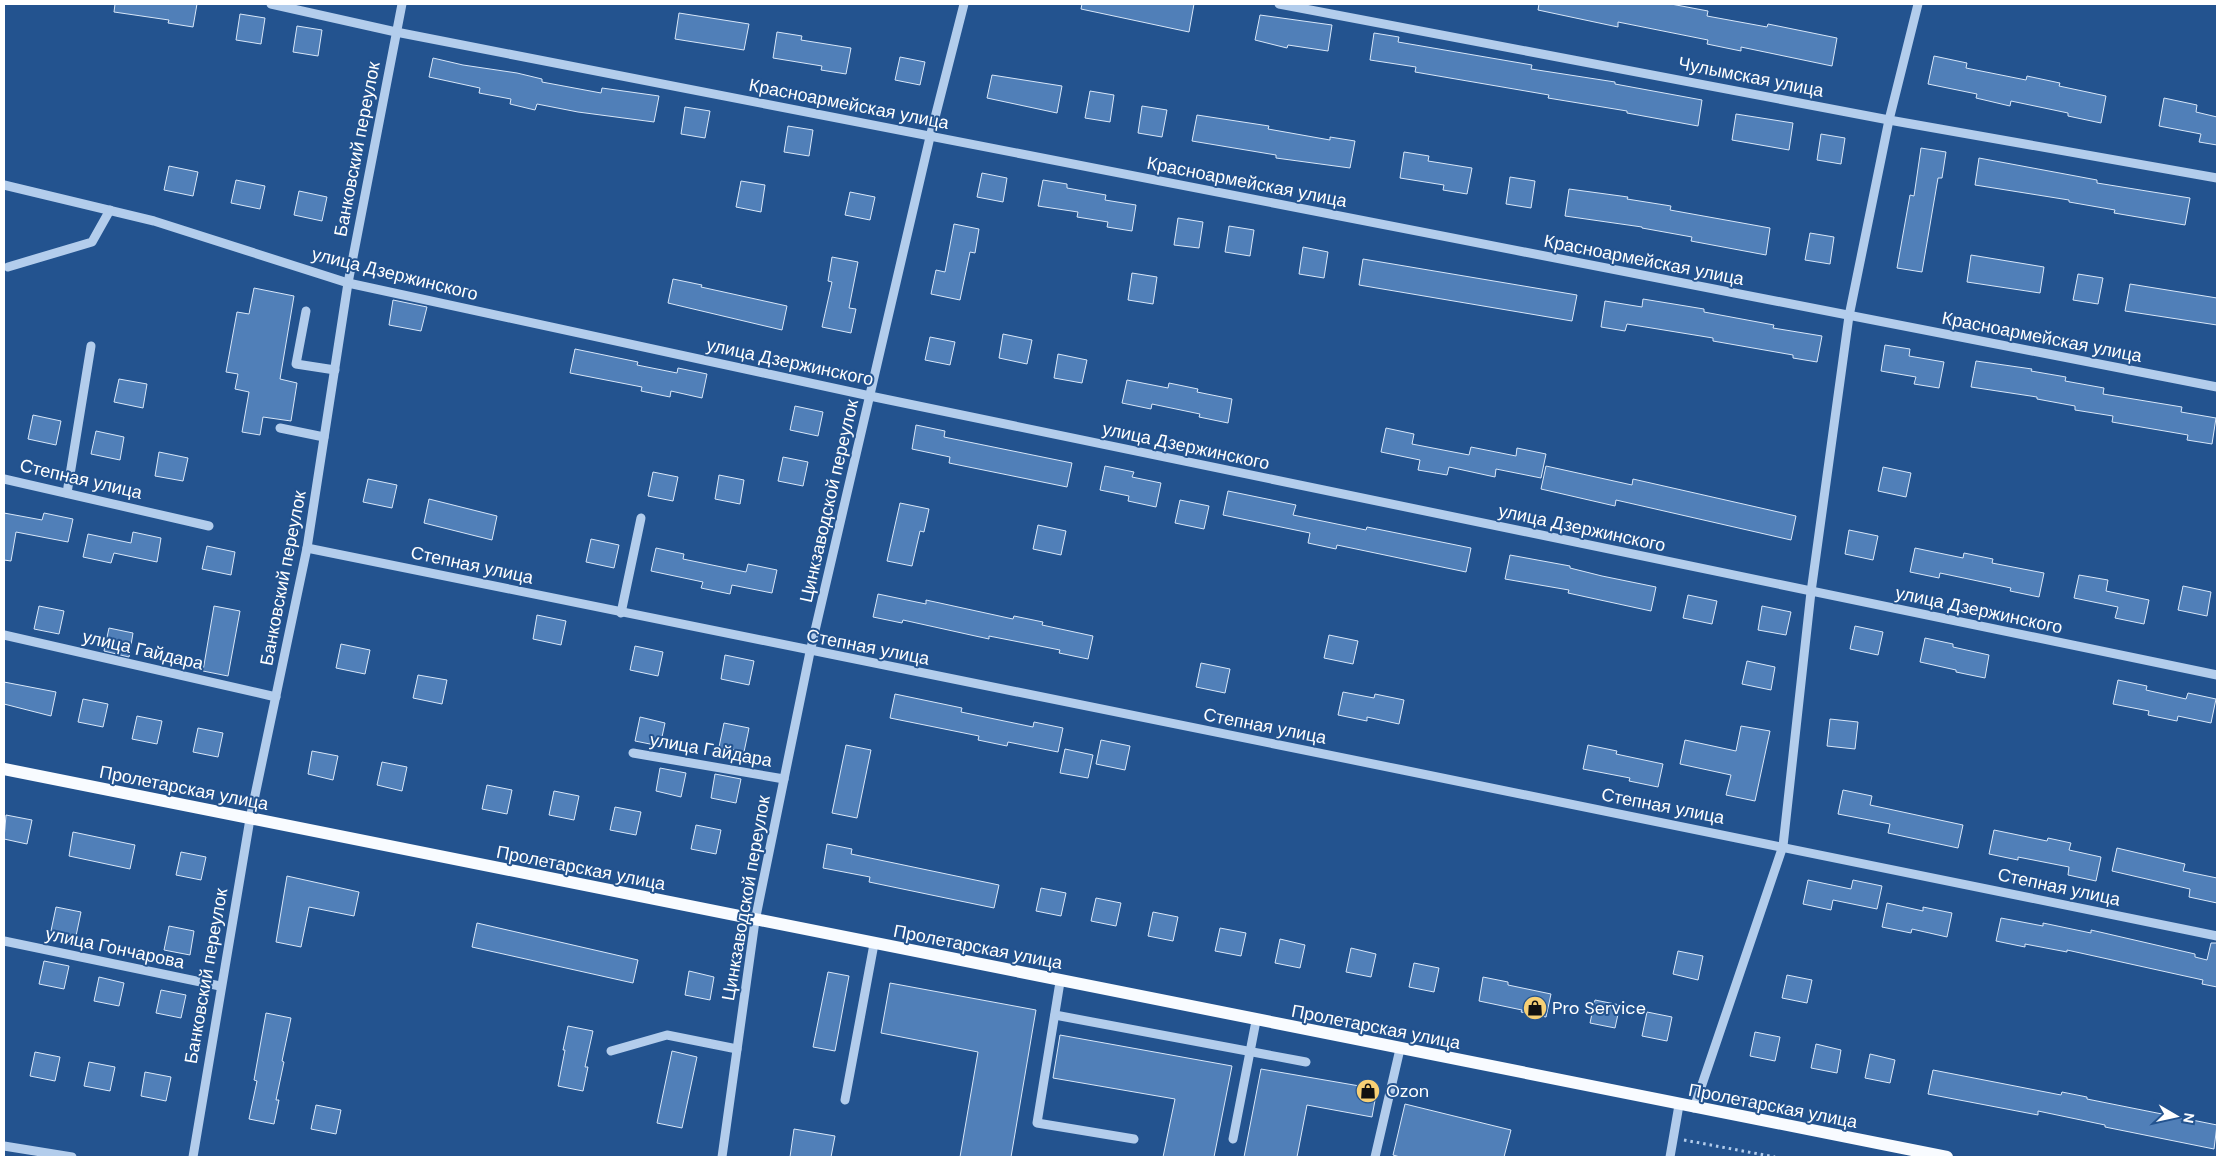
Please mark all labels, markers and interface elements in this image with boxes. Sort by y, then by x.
street label: Чулымская улица [1676,51,1827,103]
street label: Банковский переулок [328,59,386,239]
street label: Красноармейская улица [747,73,952,135]
street label: Красноармейская улица [1145,151,1350,213]
street label: Красноармейская улица [1542,229,1747,291]
street label: улица Дзержинского [309,242,481,306]
street label: Красноармейская улица [1940,306,2145,368]
street label: улица Дзержинского [704,333,876,391]
street label: Цинкзаводской переулок [794,397,864,605]
street label: улица Дзержинского [1100,417,1272,475]
street label: Степная улица [18,453,145,505]
street label: Банковский переулок [254,488,312,668]
street label: улица Дзержинского [1496,499,1668,557]
street label: Степная улица [408,540,536,590]
street label: улица Дзержинского [1893,581,2065,639]
street label: Степная улица [804,623,932,671]
street label: улица Гайдара [80,624,207,676]
street label: Степная улица [1201,702,1329,750]
street label: улица Гайдара [648,727,775,773]
street label: Пролетарская улица [97,760,272,816]
street label: Степная улица [1599,782,1727,830]
street label: Цинкзаводской переулок [716,793,776,1002]
street label: Пролетарская улица [494,840,669,896]
street label: Степная улица [1995,862,2123,912]
street label: Банковский переулок [179,886,233,1066]
street label: Пролетарская улица [891,919,1066,975]
street label: улица Гончарова [43,922,188,975]
shop icon: Pro Service [1522,995,1548,1021]
place label: Pro Service [1552,996,1646,1020]
street label: Пролетарская улица [1289,999,1464,1055]
shop icon: Ozon [1355,1078,1381,1104]
street label: Пролетарская улица [1686,1078,1861,1134]
place label: Ozon [1386,1079,1429,1103]
north arrow [2151,1091,2201,1141]
text: N [2179,1112,2199,1124]

